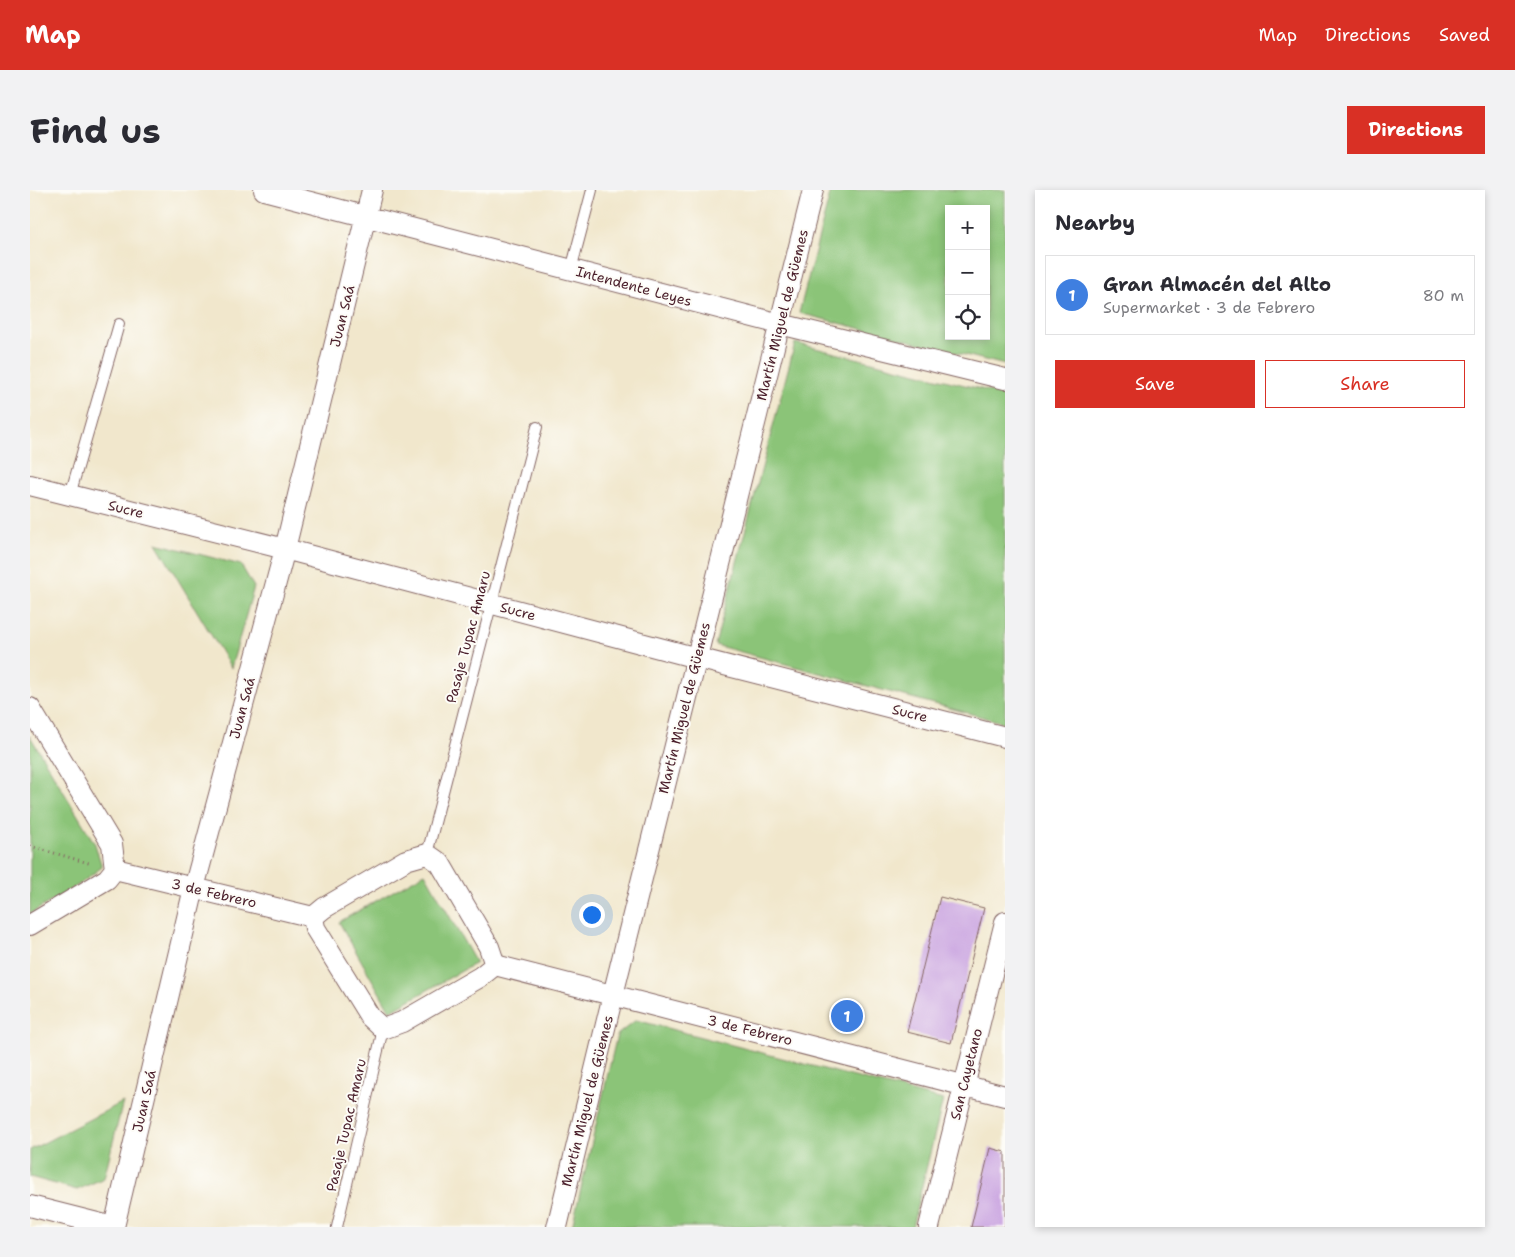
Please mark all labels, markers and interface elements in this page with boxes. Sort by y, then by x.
text: Map [25,19,81,51]
text: Map [1259,23,1297,47]
text: Directions [1325,23,1411,47]
text: Saved [1439,23,1490,47]
button: Directions [1347,106,1485,154]
text: Find us [30,107,161,154]
map controls [945,205,990,340]
button: + [945,205,990,250]
text: Nearby [1055,209,1135,237]
street label: Martín Miguel de Güemes [752,227,812,403]
button: − [945,250,990,295]
street label: Intendente Leyes [574,262,694,310]
text: Gran Almacén del Alto [1103,272,1331,297]
street label: Juan Saá [326,283,358,349]
text: 1 [1068,285,1076,306]
text: 80 m [1423,285,1464,306]
button: locate [945,295,990,340]
text: Supermarket · 3 de Febrero [1103,297,1315,318]
button: Save [1055,360,1255,408]
button: Share [1265,360,1465,408]
street label: Sucre [106,496,146,522]
street label: Pasaje Tupac Amaru [442,569,494,705]
street label: Sucre [498,598,538,624]
street label: Martín Miguel de Güemes [654,620,714,796]
street label: Juan Saá [225,675,259,741]
street label: Sucre [890,700,930,726]
street label: 3 de Febrero [170,874,258,912]
your location [579,902,605,928]
pin: 1 [831,997,863,1035]
street label: 3 de Febrero [706,1011,794,1049]
street label: Martín Miguel de Güemes [557,1013,617,1189]
street label: San Cayetano [946,1026,986,1122]
street label: Pasaje Tupac Amaru [322,1057,370,1193]
street label: Juan Saá [128,1068,160,1134]

